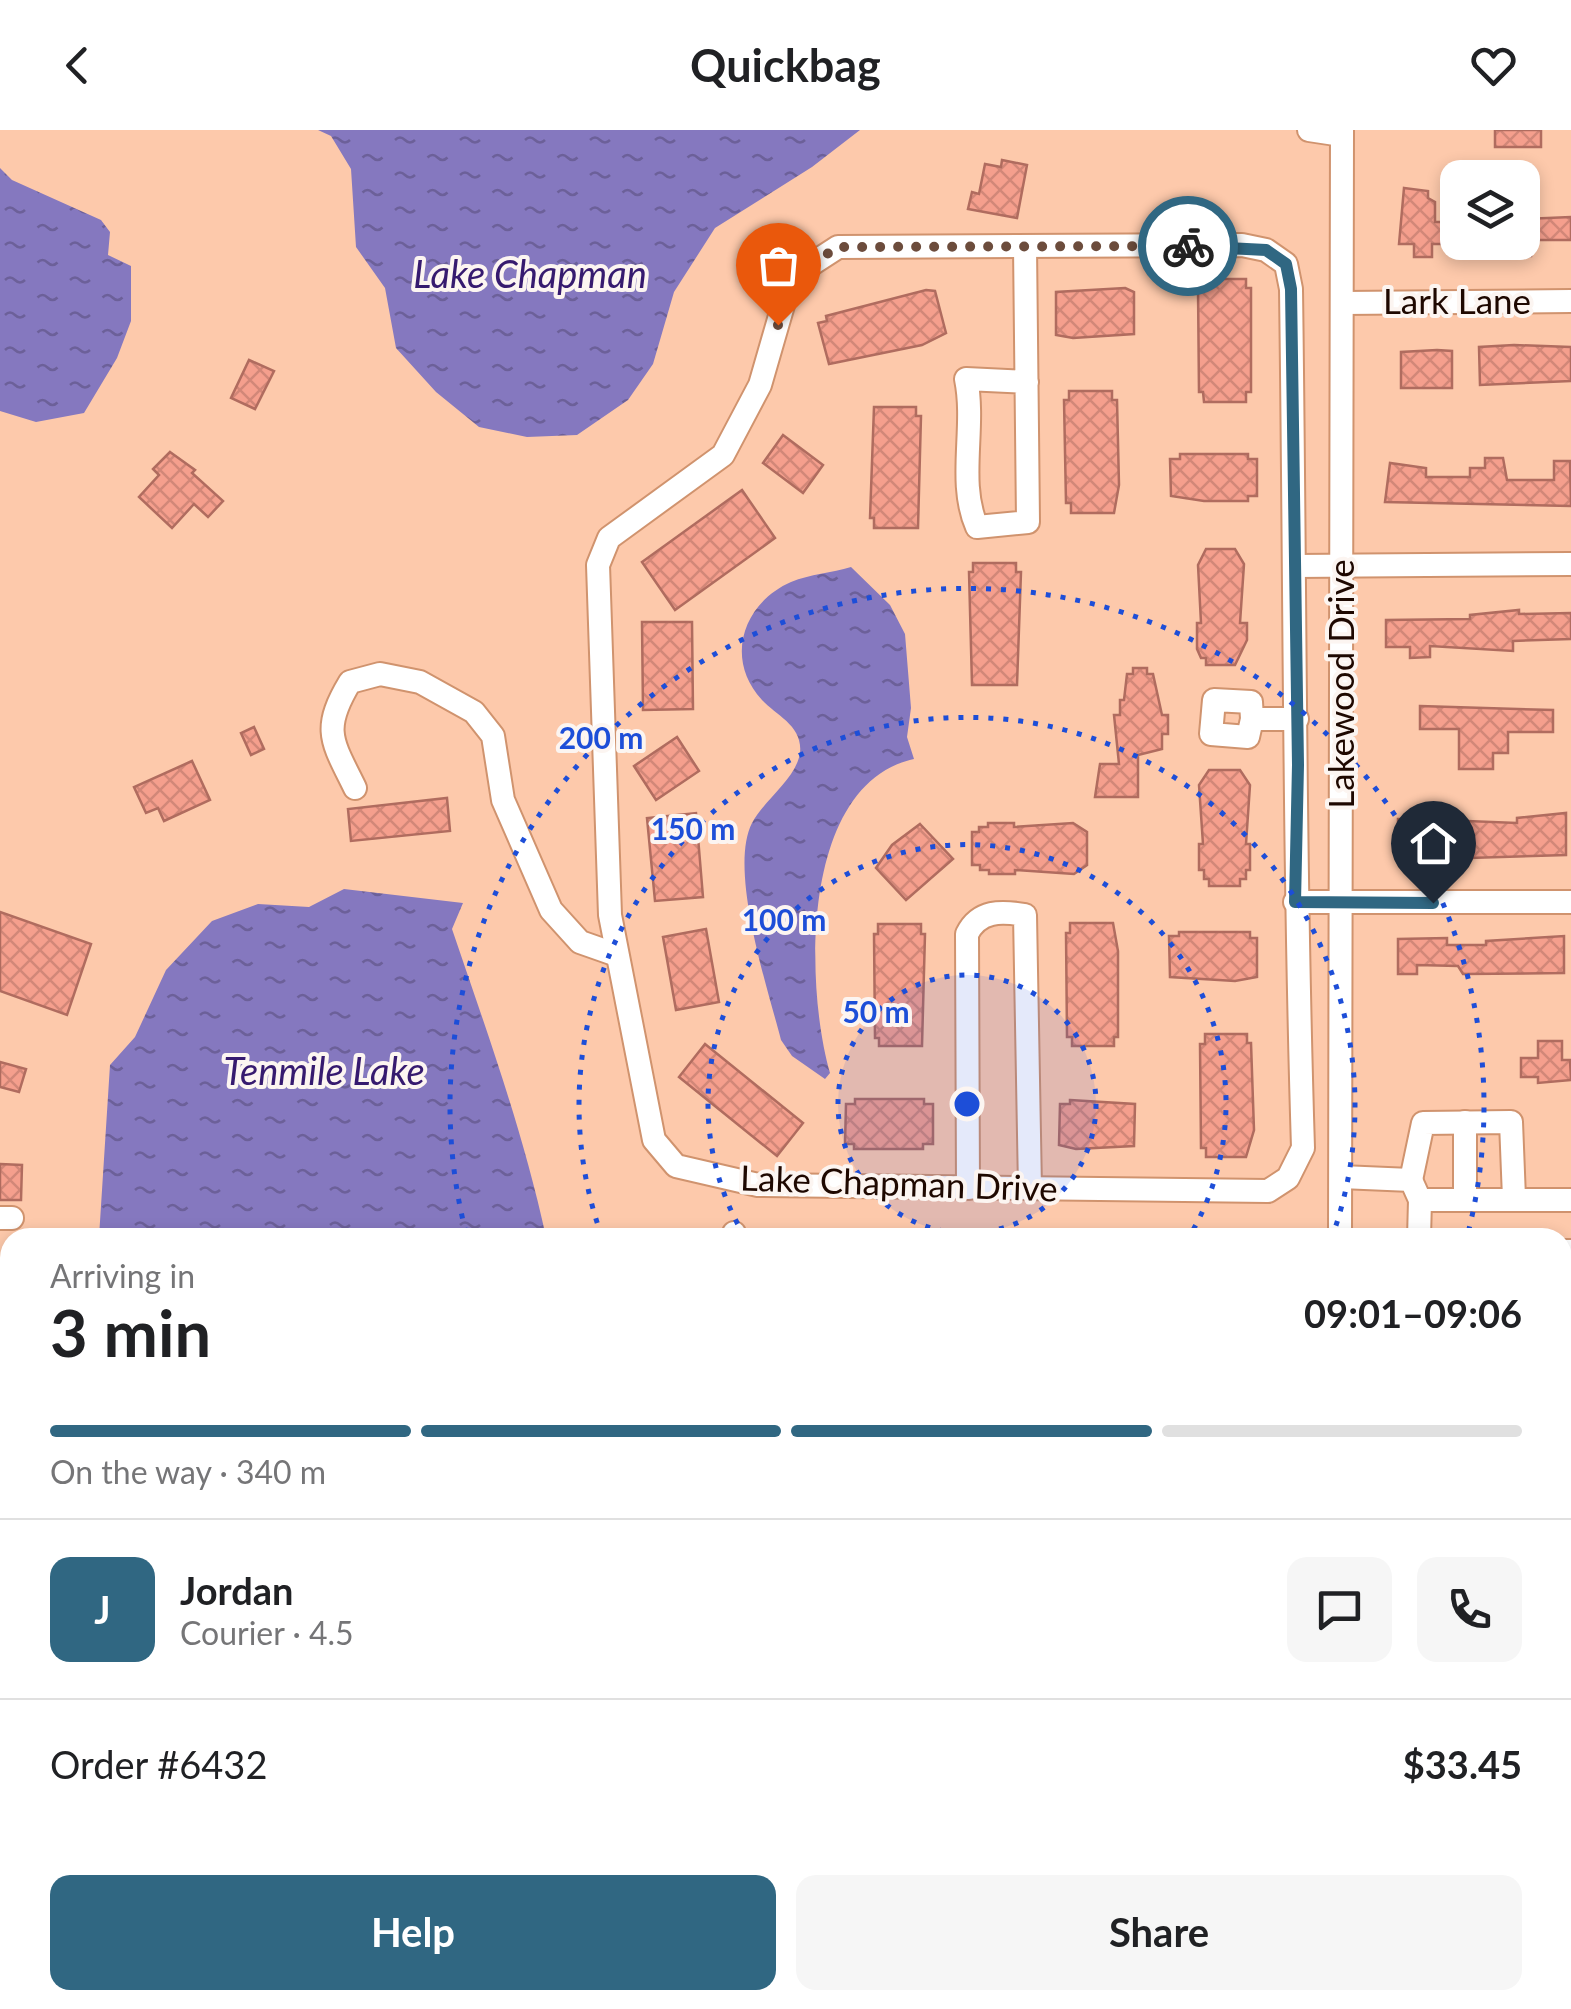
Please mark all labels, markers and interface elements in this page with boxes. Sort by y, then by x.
icon: back [50,38,105,93]
text: Quickbag [690,38,881,92]
icon: heart [1466,38,1521,93]
map controls [1440,160,1540,260]
button: layers [1440,160,1540,260]
courier [1138,196,1238,296]
icon: bike [1161,219,1216,274]
pin [736,223,821,326]
icon: bag [751,238,806,293]
water label: Lake Chapman [413,250,647,296]
street label: Lark Lane [1383,279,1531,321]
street label: Lakewood Drive [1319,559,1361,809]
text: 200 m [559,719,643,755]
pin [1391,801,1476,904]
text: 150 m [651,810,735,846]
icon: home [1406,816,1461,871]
text: 100 m [742,901,826,937]
text: 50 m [842,993,910,1029]
water label: Tenmile Lake [223,1047,425,1093]
centre of rings [949,1086,985,1122]
street label: Lake Chapman Drive [740,1155,1059,1209]
text: Arriving in [50,1256,195,1295]
text: 09:01–09:06 [1304,1290,1522,1336]
text: 3 min [50,1293,211,1371]
text: On the way · 340 m [50,1452,326,1491]
button: chat [1287,1557,1392,1662]
button: phone [1417,1557,1522,1662]
text: Jordan [180,1567,293,1613]
text: J [94,1586,111,1632]
text: Courier · 4.5 [180,1613,354,1652]
text: Order #6432 [50,1741,267,1787]
text: $33.45 [1403,1741,1522,1787]
button: Help [50,1875,776,1990]
button: Share [796,1875,1522,1990]

